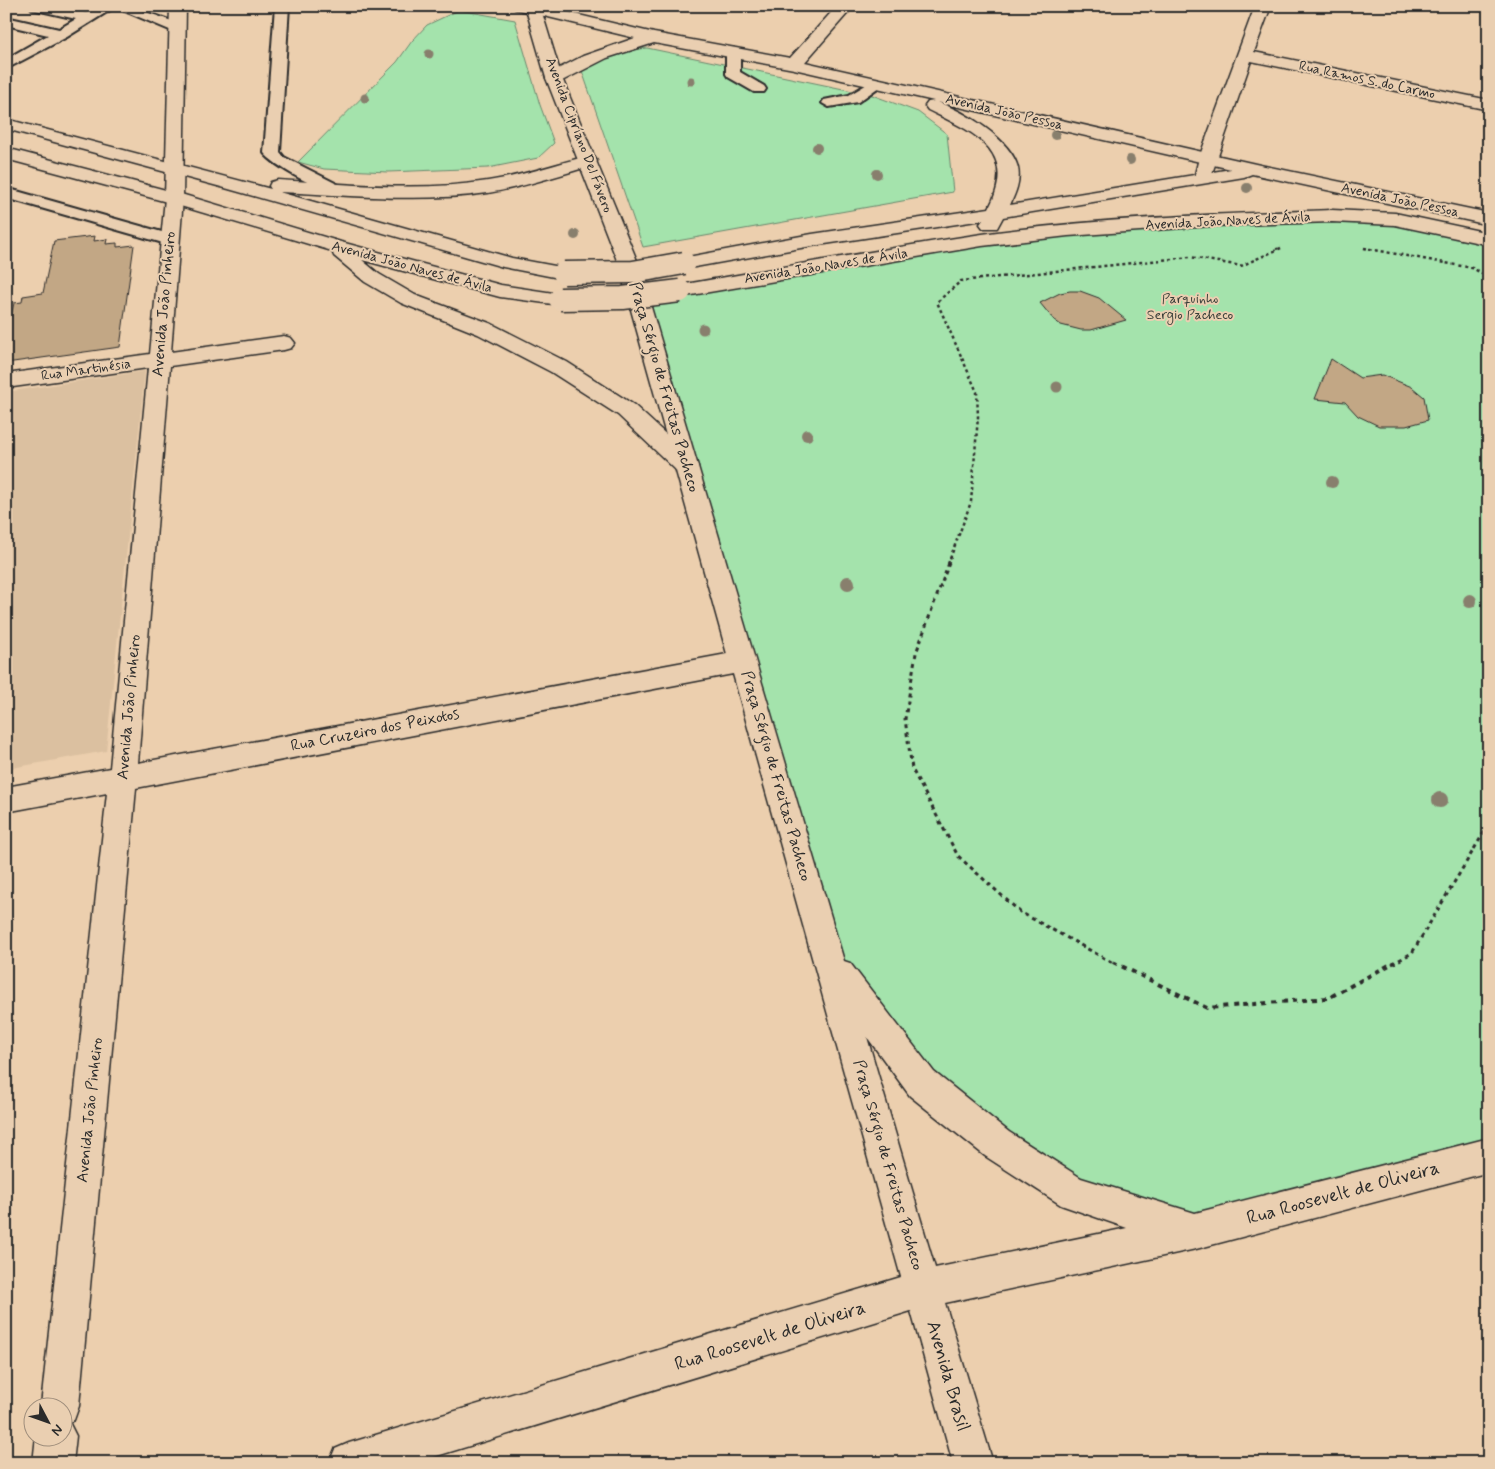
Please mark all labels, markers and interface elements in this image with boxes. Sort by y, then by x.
street label: Avenida Cipríano Del Fávero [541,55,617,215]
street label: Rua Ramos S. do Carmo [1297,57,1437,103]
street label: Avenida João Pessoa [944,90,1064,134]
street label: Avenida João Pessoa [1339,179,1461,221]
street label: Avenida João Naves de Ávila [1145,208,1311,234]
street label: Avenida João Pinheiro [147,230,181,378]
street label: Avenida João Naves de Ávila [330,237,494,297]
street label: Avenida João Naves de Ávila [743,244,909,288]
street label: Praça Sérgio de Freitas Pacheco [623,279,704,495]
park label: Parquinho Sergio Pacheco [1147,290,1234,325]
street label: Rua Martinésia [40,355,132,385]
street label: Avenida João Pinheiro [112,633,146,781]
street label: Praça Sérgio de Freitas Pacheco [735,668,816,884]
street label: Rua Cruzeiro dos Peixotos [289,703,461,757]
street label: Avenida João Pinheiro [72,1036,108,1184]
street label: Praça Sérgio de Freitas Pacheco [847,1057,928,1273]
street label: Rua Roosevelt de Oliveira [1244,1155,1442,1231]
street label: Rua Roosevelt de Oliveira [671,1295,869,1377]
street label: Avenida Brasil [920,1318,976,1434]
north arrow [22,1396,72,1446]
text: N [47,1420,67,1439]

